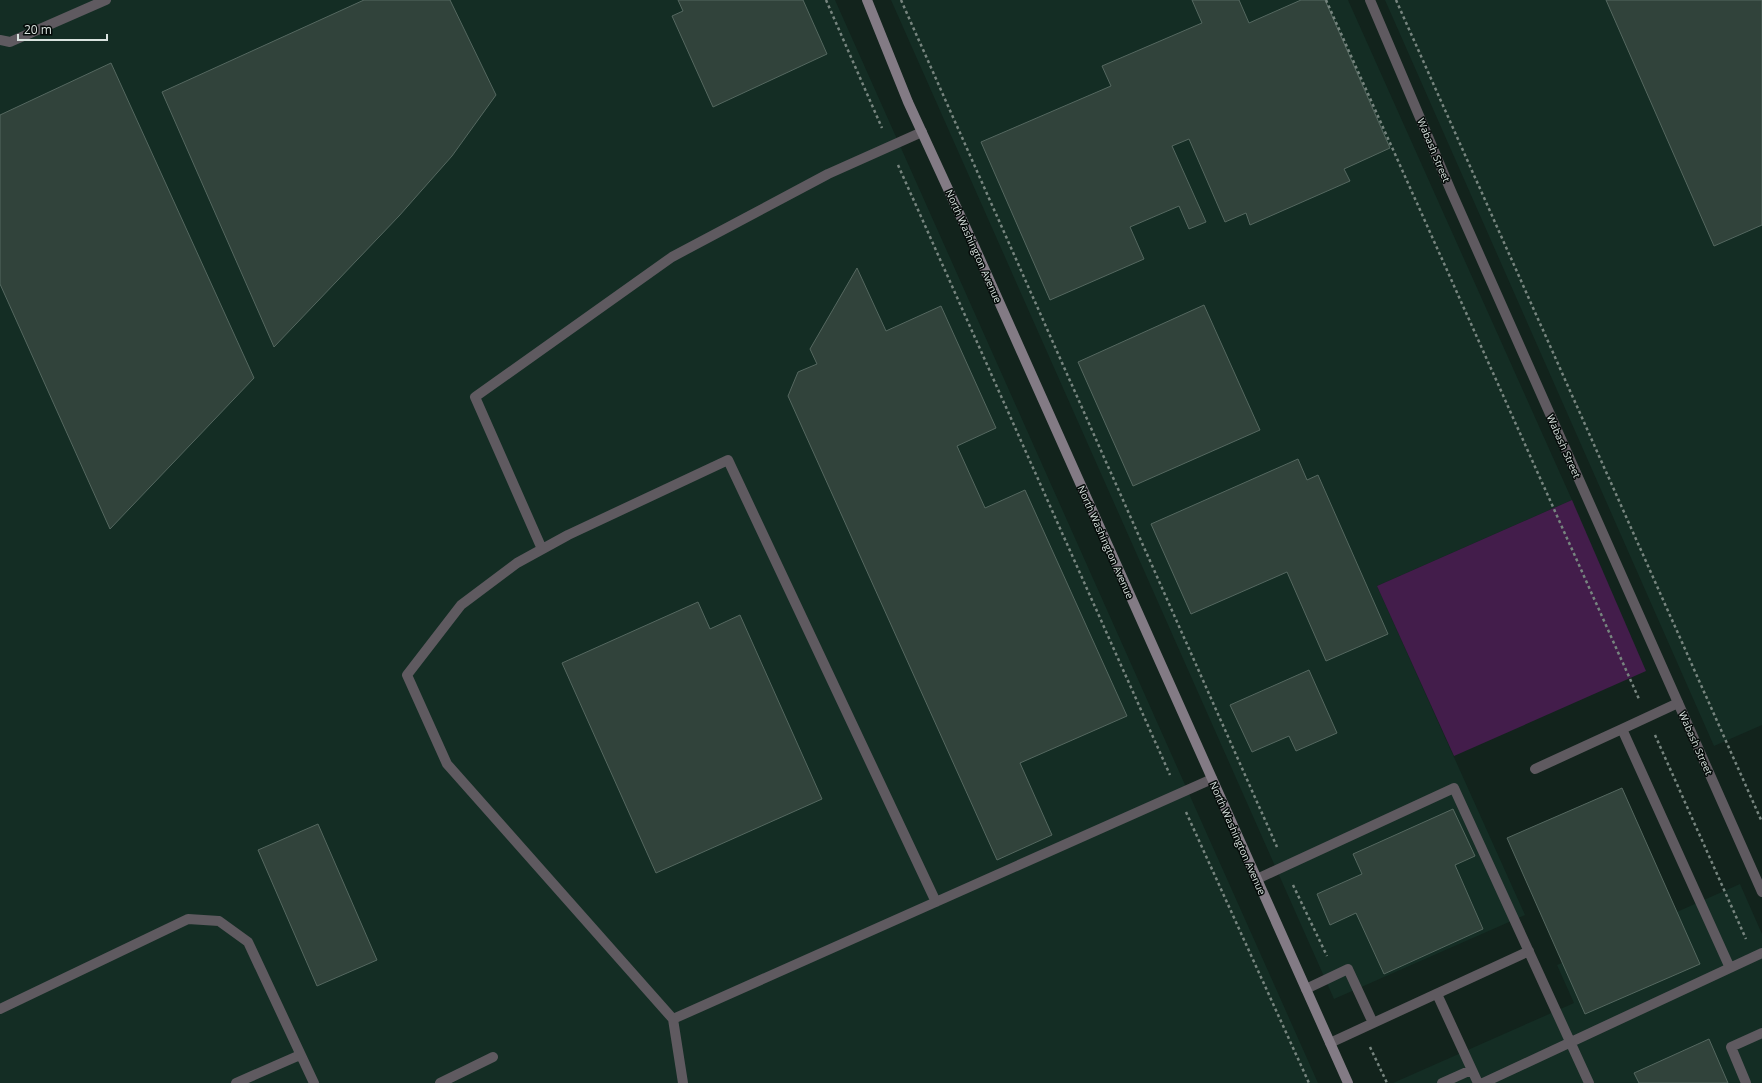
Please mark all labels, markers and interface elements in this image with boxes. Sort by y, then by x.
scale bar [18,16,107,42]
text: 20 m [24,21,52,38]
street label: Wabash Street [1414,116,1454,184]
street label: North Washington Avenue [943,187,1006,305]
street label: Wabash Street [1544,412,1584,480]
street label: North Washington Avenue [1075,483,1138,601]
street label: Wabash Street [1676,709,1716,777]
street label: North Washington Avenue [1207,779,1270,897]

